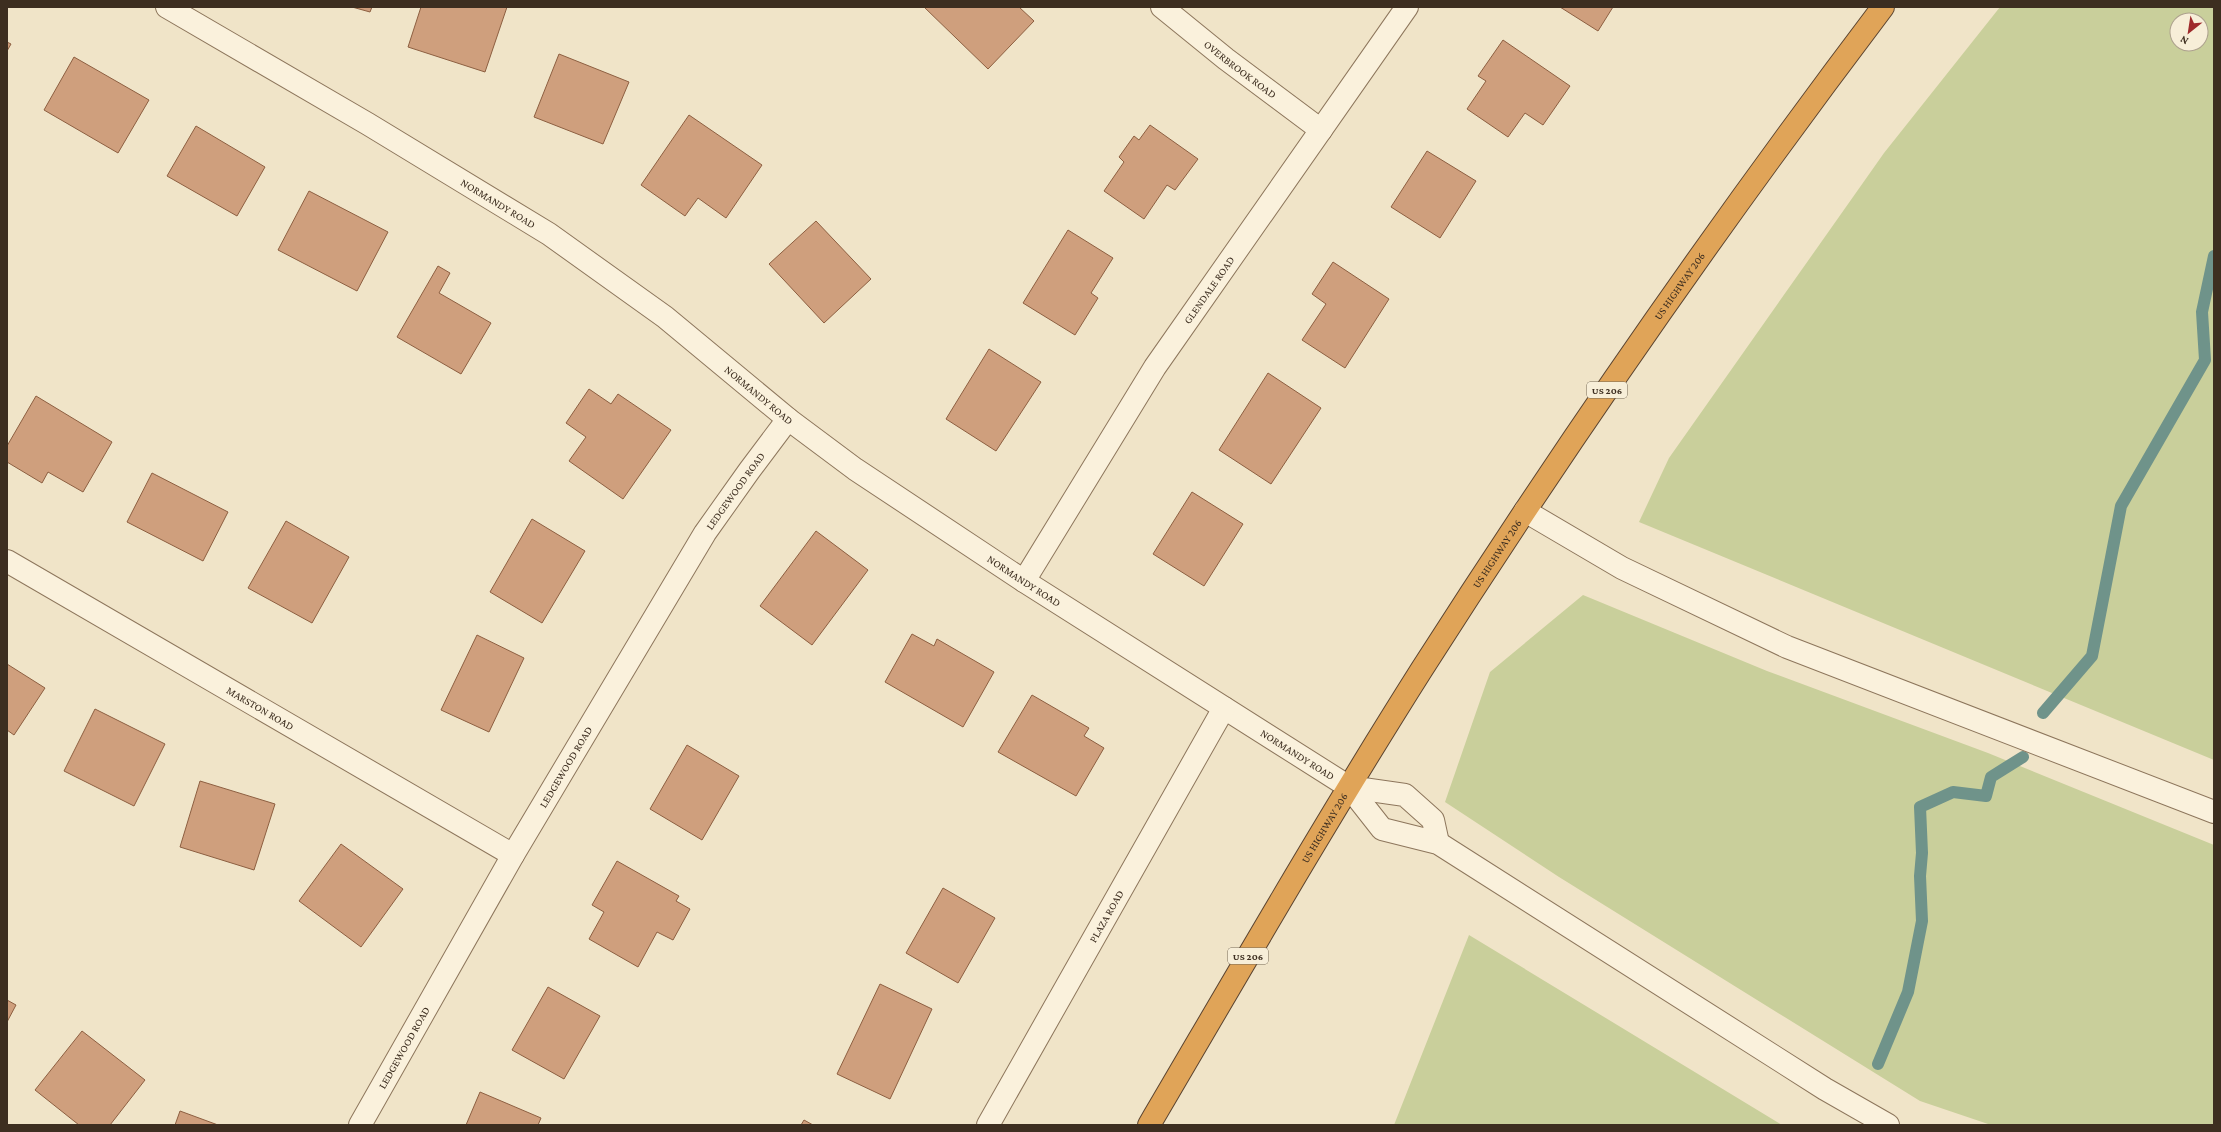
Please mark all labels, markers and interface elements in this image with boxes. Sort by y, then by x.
north arrow [2169,12,2209,52]
text: N [2177,33,2190,48]
street label: OVERBROOK ROAD [1202,38,1279,101]
street label: NORMANDY ROAD [459,176,538,230]
street label: US HIGHWAY 206 [1651,250,1707,322]
street label: GLENDALE ROAD [1181,254,1237,326]
street label: NORMANDY ROAD [722,363,795,427]
road number: US 206 [1587,382,1627,398]
street label: LEDGEWOOD ROAD [703,450,767,532]
street label: US HIGHWAY 206 [1470,517,1524,590]
street label: NORMANDY ROAD [985,552,1063,609]
street label: MARSTON ROAD [224,684,296,732]
street label: LEDGEWOOD ROAD [537,724,594,810]
street label: NORMANDY ROAD [1258,727,1337,782]
street label: US HIGHWAY 206 [1299,791,1350,865]
street label: PLAZA ROAD [1087,888,1126,944]
road number: US 206 [1228,948,1268,964]
street label: LEDGEWOOD ROAD [376,1004,432,1091]

